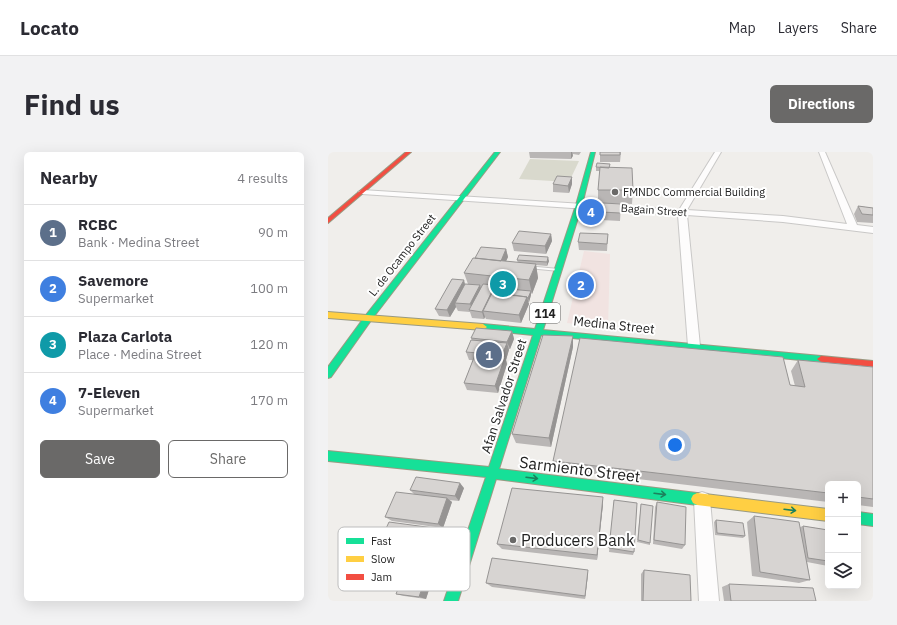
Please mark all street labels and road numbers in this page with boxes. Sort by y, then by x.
street label: Bagain Street [620,201,688,219]
street label: L. de Ocampo Street [366,211,439,299]
road number: 114 [530,303,560,323]
street label: Medina Street [573,312,655,338]
street label: Afan Salvador Street [477,337,531,455]
street label: Sarmiento Street [518,452,642,486]

